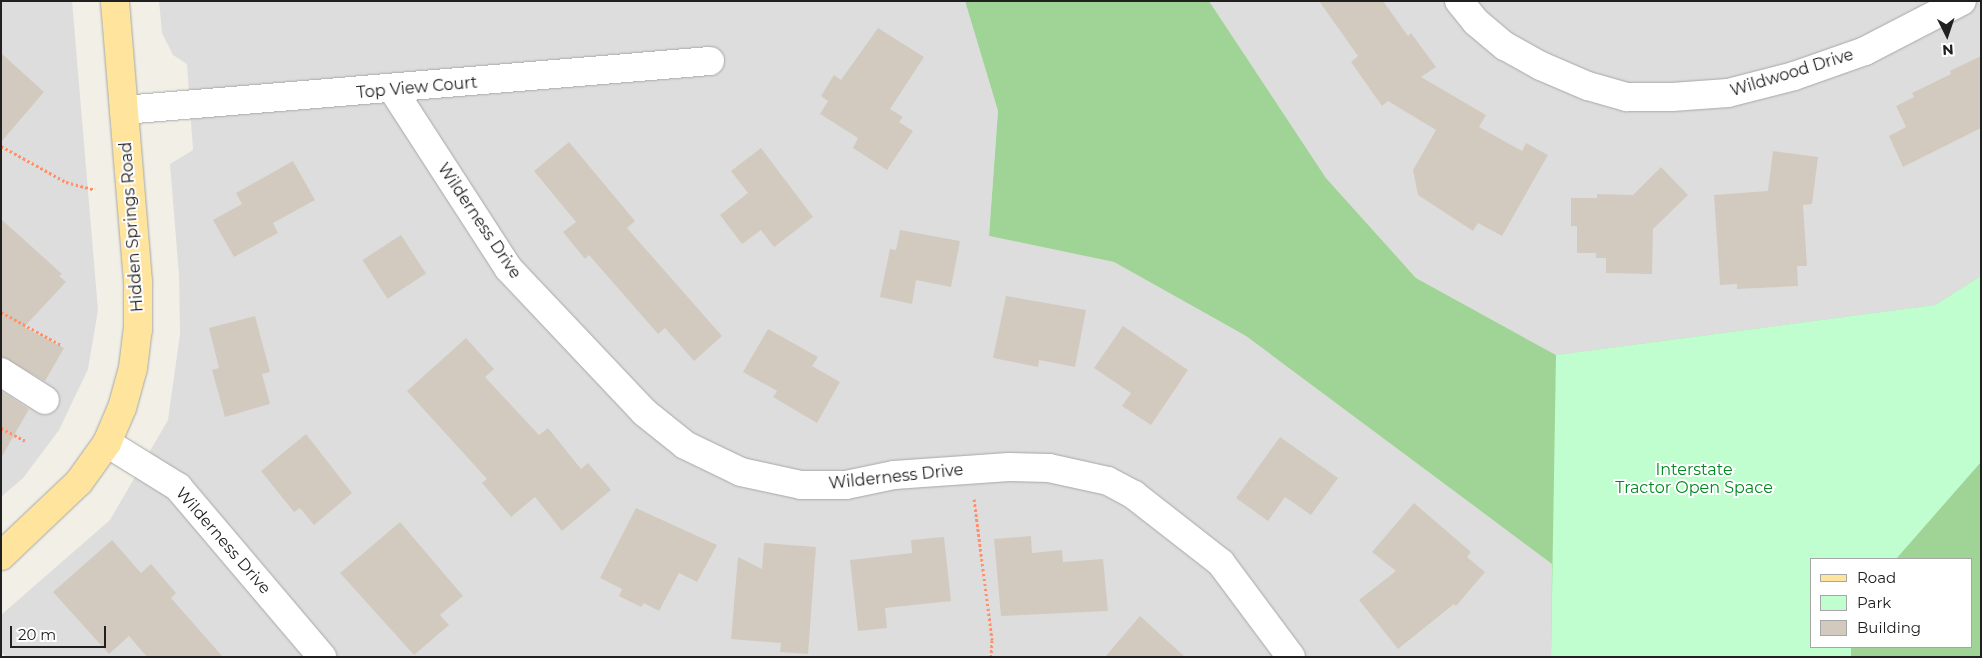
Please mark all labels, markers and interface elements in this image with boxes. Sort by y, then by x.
north arrow [1922,10,1972,60]
text: N [1942,41,1954,59]
street label: Wildwood Drive [1728,45,1856,101]
street label: Top View Court [356,73,478,103]
street label: Hidden Springs Road [116,141,148,313]
street label: Wilderness Drive [433,160,525,282]
street label: Wilderness Drive [828,460,964,494]
park label: Interstate Tractor Open Space [1615,460,1773,498]
street label: Wilderness Drive [171,484,275,598]
legend [1810,558,1972,648]
text: Road [1857,568,1896,587]
text: Park [1857,593,1891,612]
scale bar [12,616,109,648]
text: Building [1857,618,1921,637]
text: 20 m [18,625,56,644]

